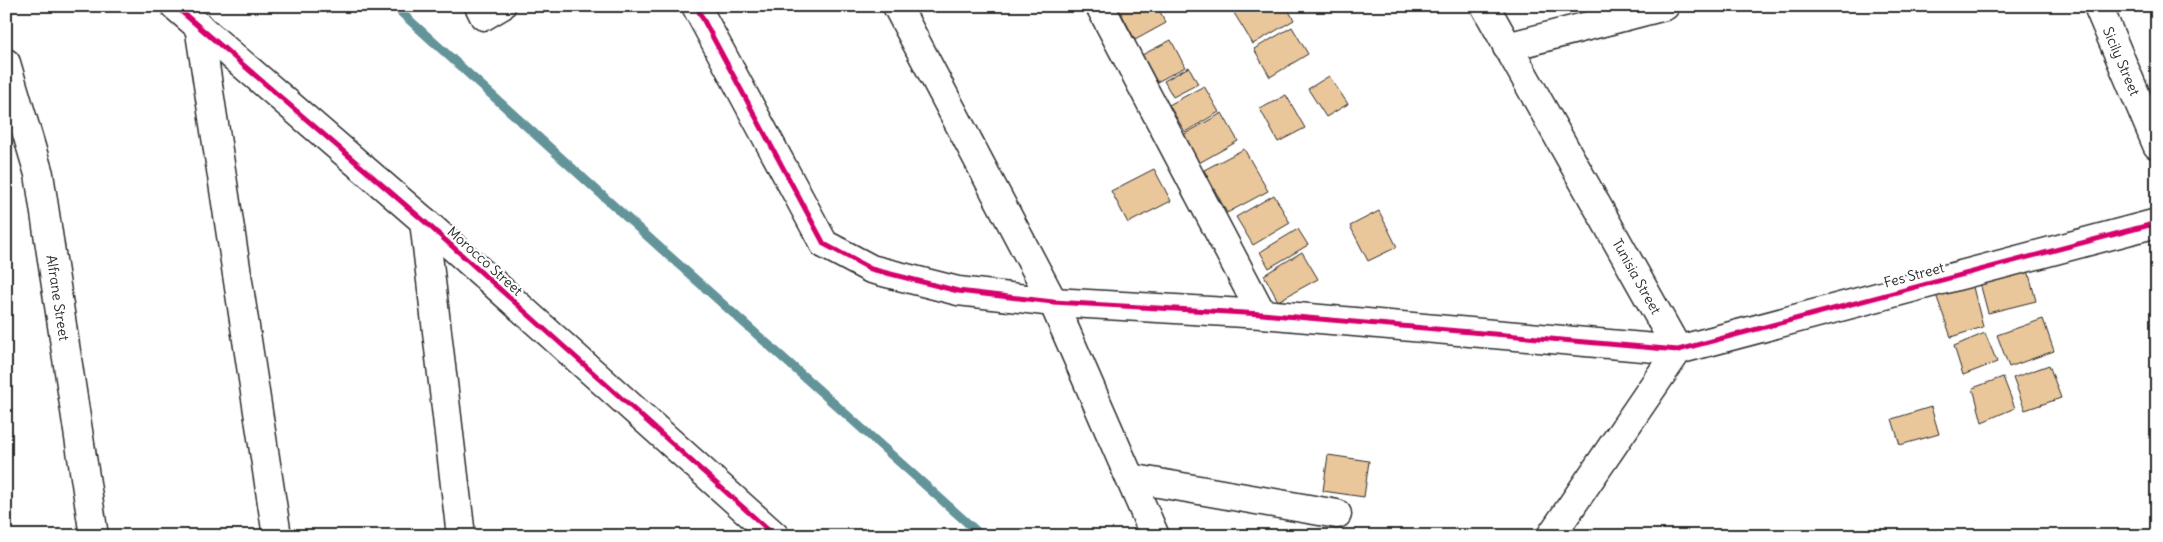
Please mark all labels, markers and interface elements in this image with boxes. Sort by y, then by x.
street label: Sicily Street [2099,24,2144,99]
street label: Morocco Street [444,222,527,300]
street label: Tunisia Street [1608,235,1665,318]
street label: Alfrane Street [42,254,73,342]
street label: Fes Street [1882,258,1946,292]

